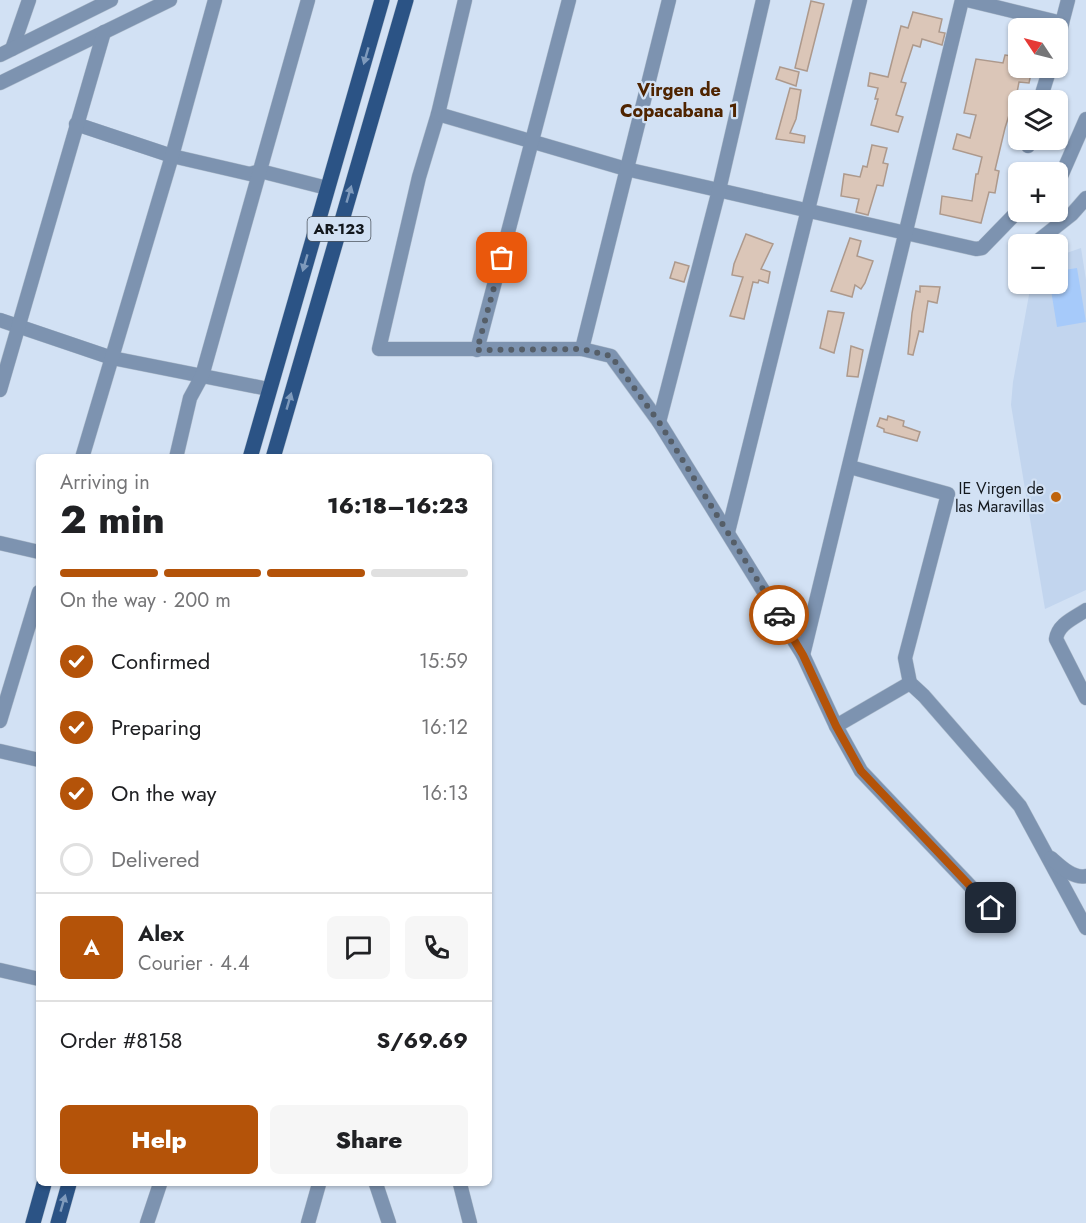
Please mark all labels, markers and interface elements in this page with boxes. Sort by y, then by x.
north arrow [1008,18,1068,78]
map controls [1008,18,1068,294]
one-way arrow [361,47,370,65]
district label: Virgen de Copacabana 1 [620,77,738,124]
button: layers [1008,90,1068,150]
button: + [1008,162,1068,222]
one-way arrow [345,185,354,203]
road number: AR-123 [308,217,370,241]
pin [476,232,527,283]
button: − [1008,234,1068,294]
icon: bag [485,241,518,274]
one-way arrow [300,254,309,272]
one-way arrow [285,392,294,410]
text: Arriving in [60,468,150,497]
place label: IE Virgen de las Maravillas [955,477,1044,518]
text: 16:18–16:23 [327,489,468,521]
marker: IE Virgen de las Maravillas [1049,490,1063,504]
text: 2 min [60,491,165,548]
courier [749,585,809,645]
text: On the way · 200 m [60,586,231,615]
icon: car [763,599,796,632]
icon: check [60,645,93,678]
text: Confirmed [111,645,210,677]
text: 15:59 [419,647,468,676]
icon: check [60,711,93,744]
text: Preparing [111,711,202,743]
text: 16:12 [421,713,468,742]
icon: check [60,777,93,810]
text: On the way [111,777,216,809]
text: 16:13 [422,779,468,808]
text: Delivered [111,843,200,875]
pin [965,882,1016,933]
icon: home [974,891,1007,924]
button: chat [327,916,390,979]
button: phone [405,916,468,979]
text: Alex [138,917,184,949]
text: A [83,931,100,963]
text: Courier · 4.4 [138,949,250,978]
text: Order #8158 [60,1024,183,1056]
text: S/69.69 [376,1024,468,1056]
button: Help [60,1105,258,1174]
button: Share [270,1105,468,1174]
one-way arrow [59,1194,68,1212]

